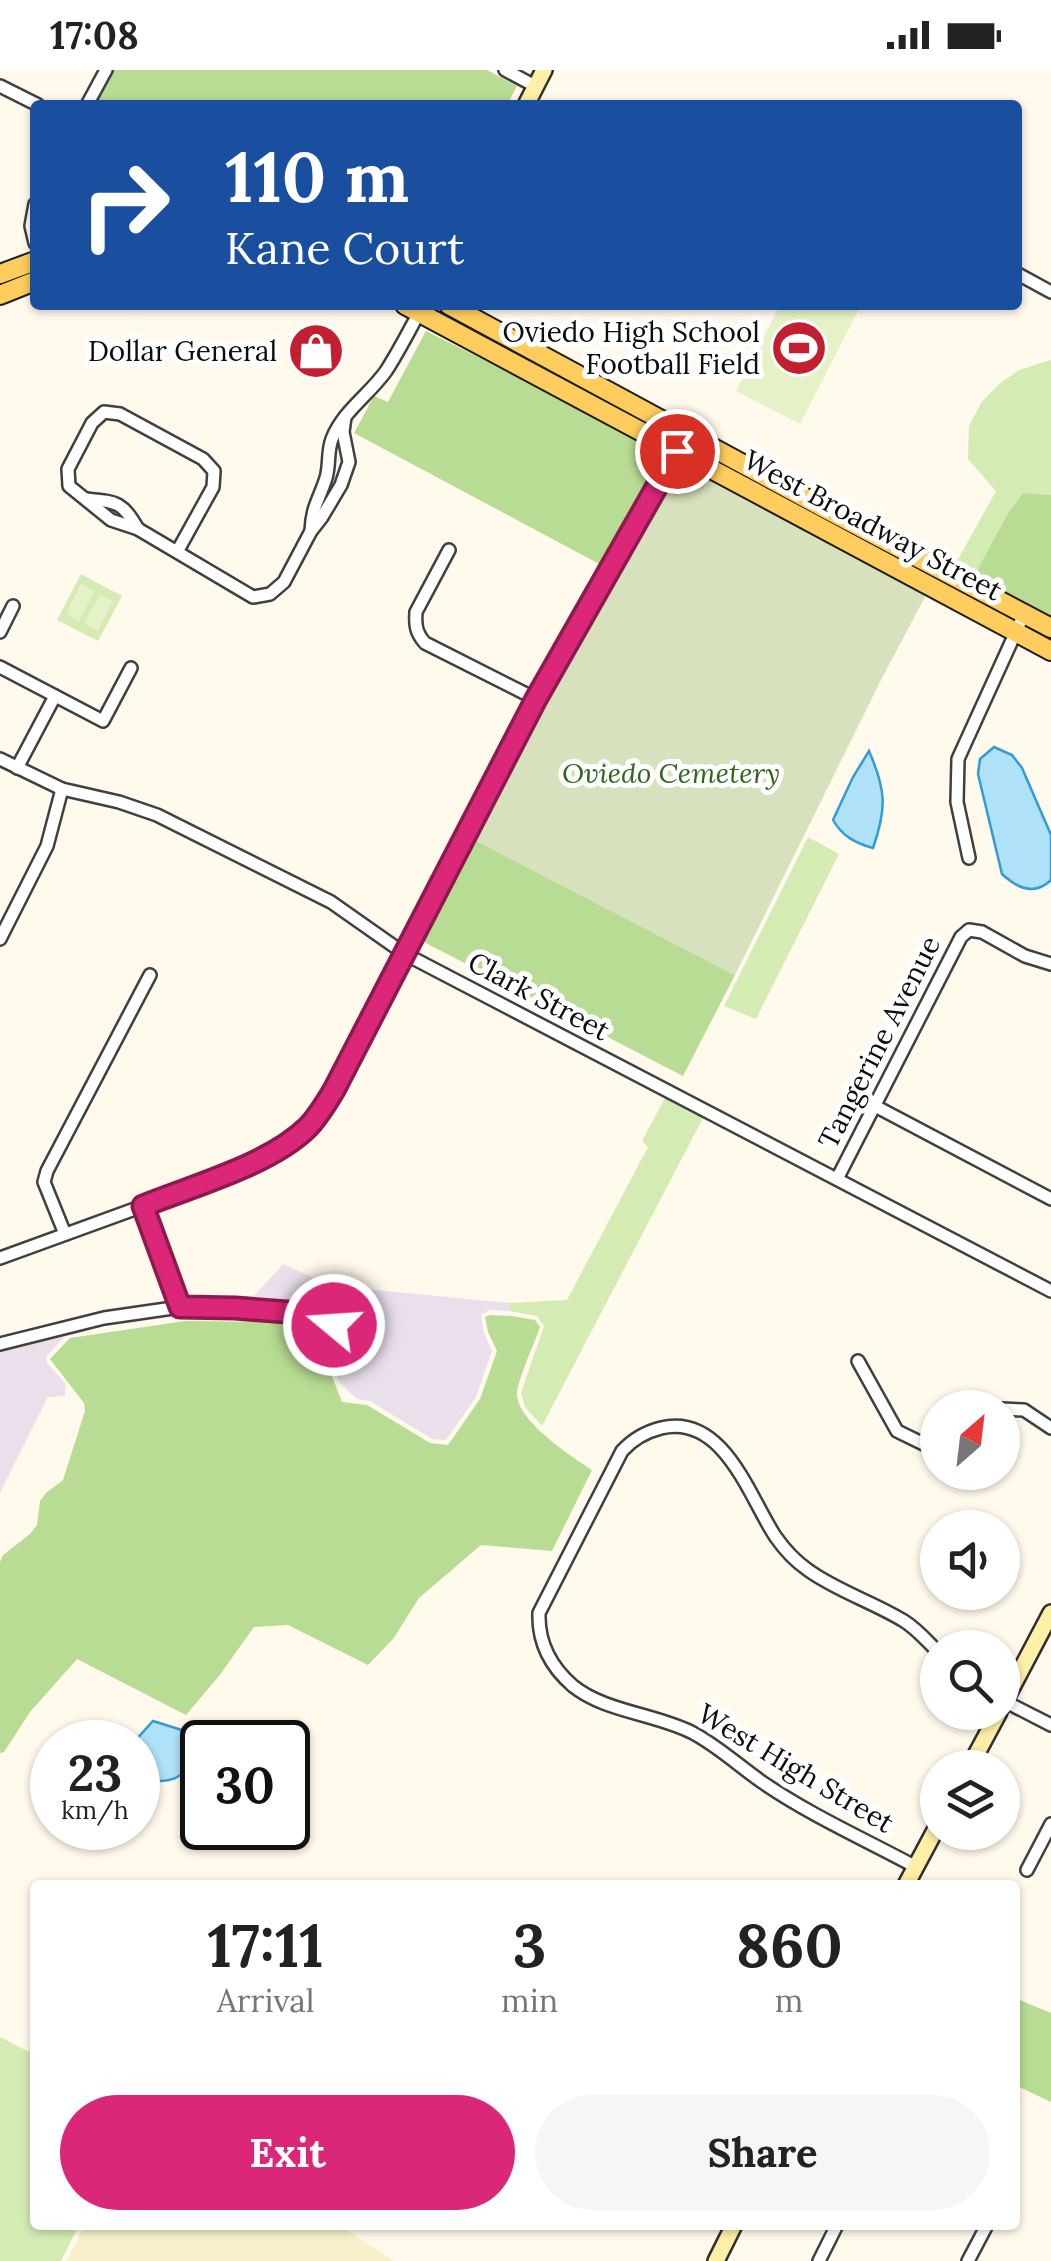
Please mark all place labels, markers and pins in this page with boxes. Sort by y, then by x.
place label: Oviedo High School Football Field [503,314,760,382]
sports icon: Oviedo High School Football Field [769,318,829,378]
shop icon: Dollar General [286,321,346,381]
place label: Dollar General [88,333,277,369]
pin [635,409,720,494]

